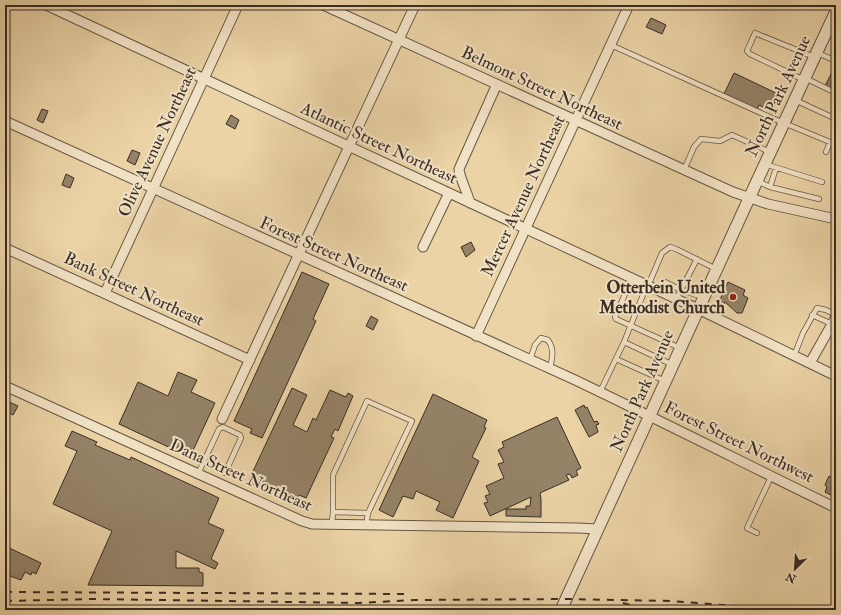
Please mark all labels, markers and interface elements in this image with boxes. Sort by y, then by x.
street label: North Park Avenue [741,32,815,160]
street label: Belmont Street Northeast [458,41,626,135]
street label: Olive Avenue Northeast [113,64,201,220]
street label: Atlantic Street Northeast [296,97,461,189]
street label: Mercer Avenue Northeast [476,112,570,280]
street label: Forest Street Northeast [256,212,412,296]
street label: Bank Street Northeast [61,247,208,331]
place label: Otterbein United Methodist Church [598,277,726,318]
marker: Otterbein United Methodist Church [728,292,738,302]
street label: North Park Avenue [606,327,678,455]
street label: Forest Street Northwest [661,397,818,488]
street label: Dana Street Northeast [166,434,316,516]
north arrow [775,549,815,589]
text: N [783,569,799,586]

